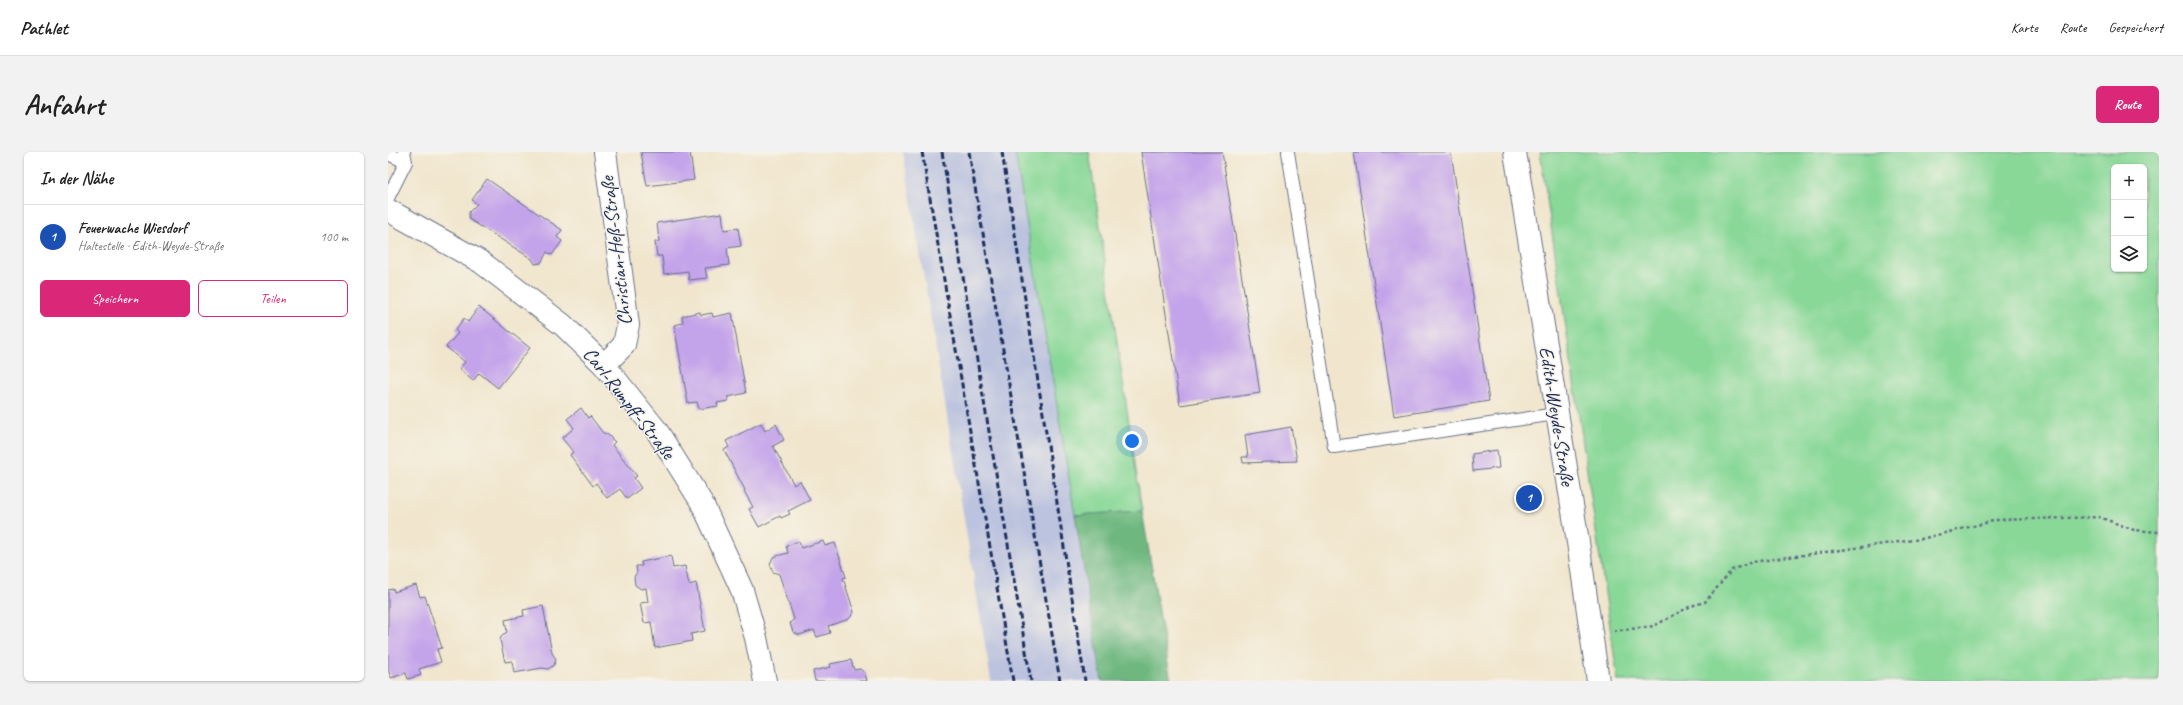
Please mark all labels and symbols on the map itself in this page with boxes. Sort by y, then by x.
street label: Christian-Heß-Straße [594,174,638,327]
street label: Carl-Rumpff-Straße [578,342,681,465]
street label: Edith-Weyde-Straße [1534,345,1581,489]
your location [1122,431,1142,451]
pin: 1 [1516,483,1542,513]

